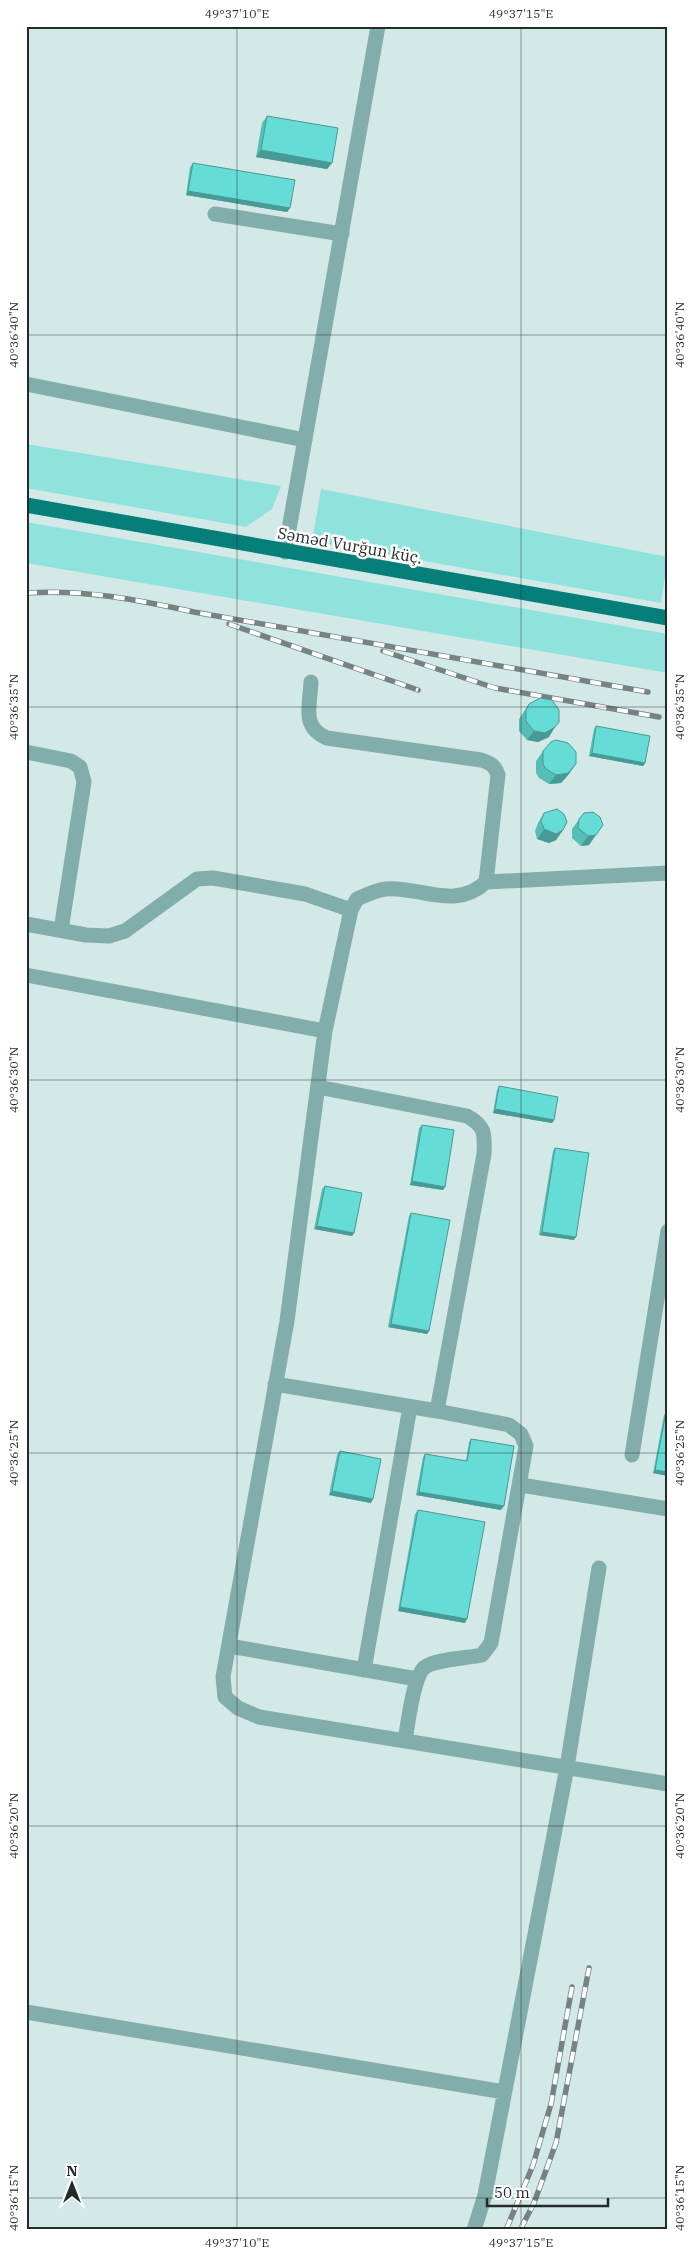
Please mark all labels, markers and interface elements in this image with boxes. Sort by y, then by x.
text: 49°37'10"E [205,6,269,21]
text: 49°37'15"E [489,6,553,21]
text: 40°36'40"N [6,302,21,368]
text: 40°36'40"N [672,302,687,368]
street label: Səməd Vurğun küç. [276,522,424,568]
text: 40°36'35"N [6,674,21,740]
text: 40°36'35"N [672,674,687,740]
text: 40°36'30"N [6,1047,21,1113]
text: 40°36'30"N [672,1047,687,1113]
text: 40°36'25"N [6,1420,21,1486]
text: 40°36'25"N [672,1420,687,1486]
text: 40°36'20"N [6,1793,21,1859]
text: 40°36'20"N [672,1793,687,1859]
north arrow [48,2158,98,2208]
text: N [66,2162,78,2180]
text: 40°36'15"N [6,2165,21,2231]
text: 40°36'15"N [672,2165,687,2231]
scale bar [487,2176,608,2208]
text: 50 m [494,2183,530,2202]
text: 49°37'10"E [205,2235,269,2250]
text: 49°37'15"E [489,2235,553,2250]

